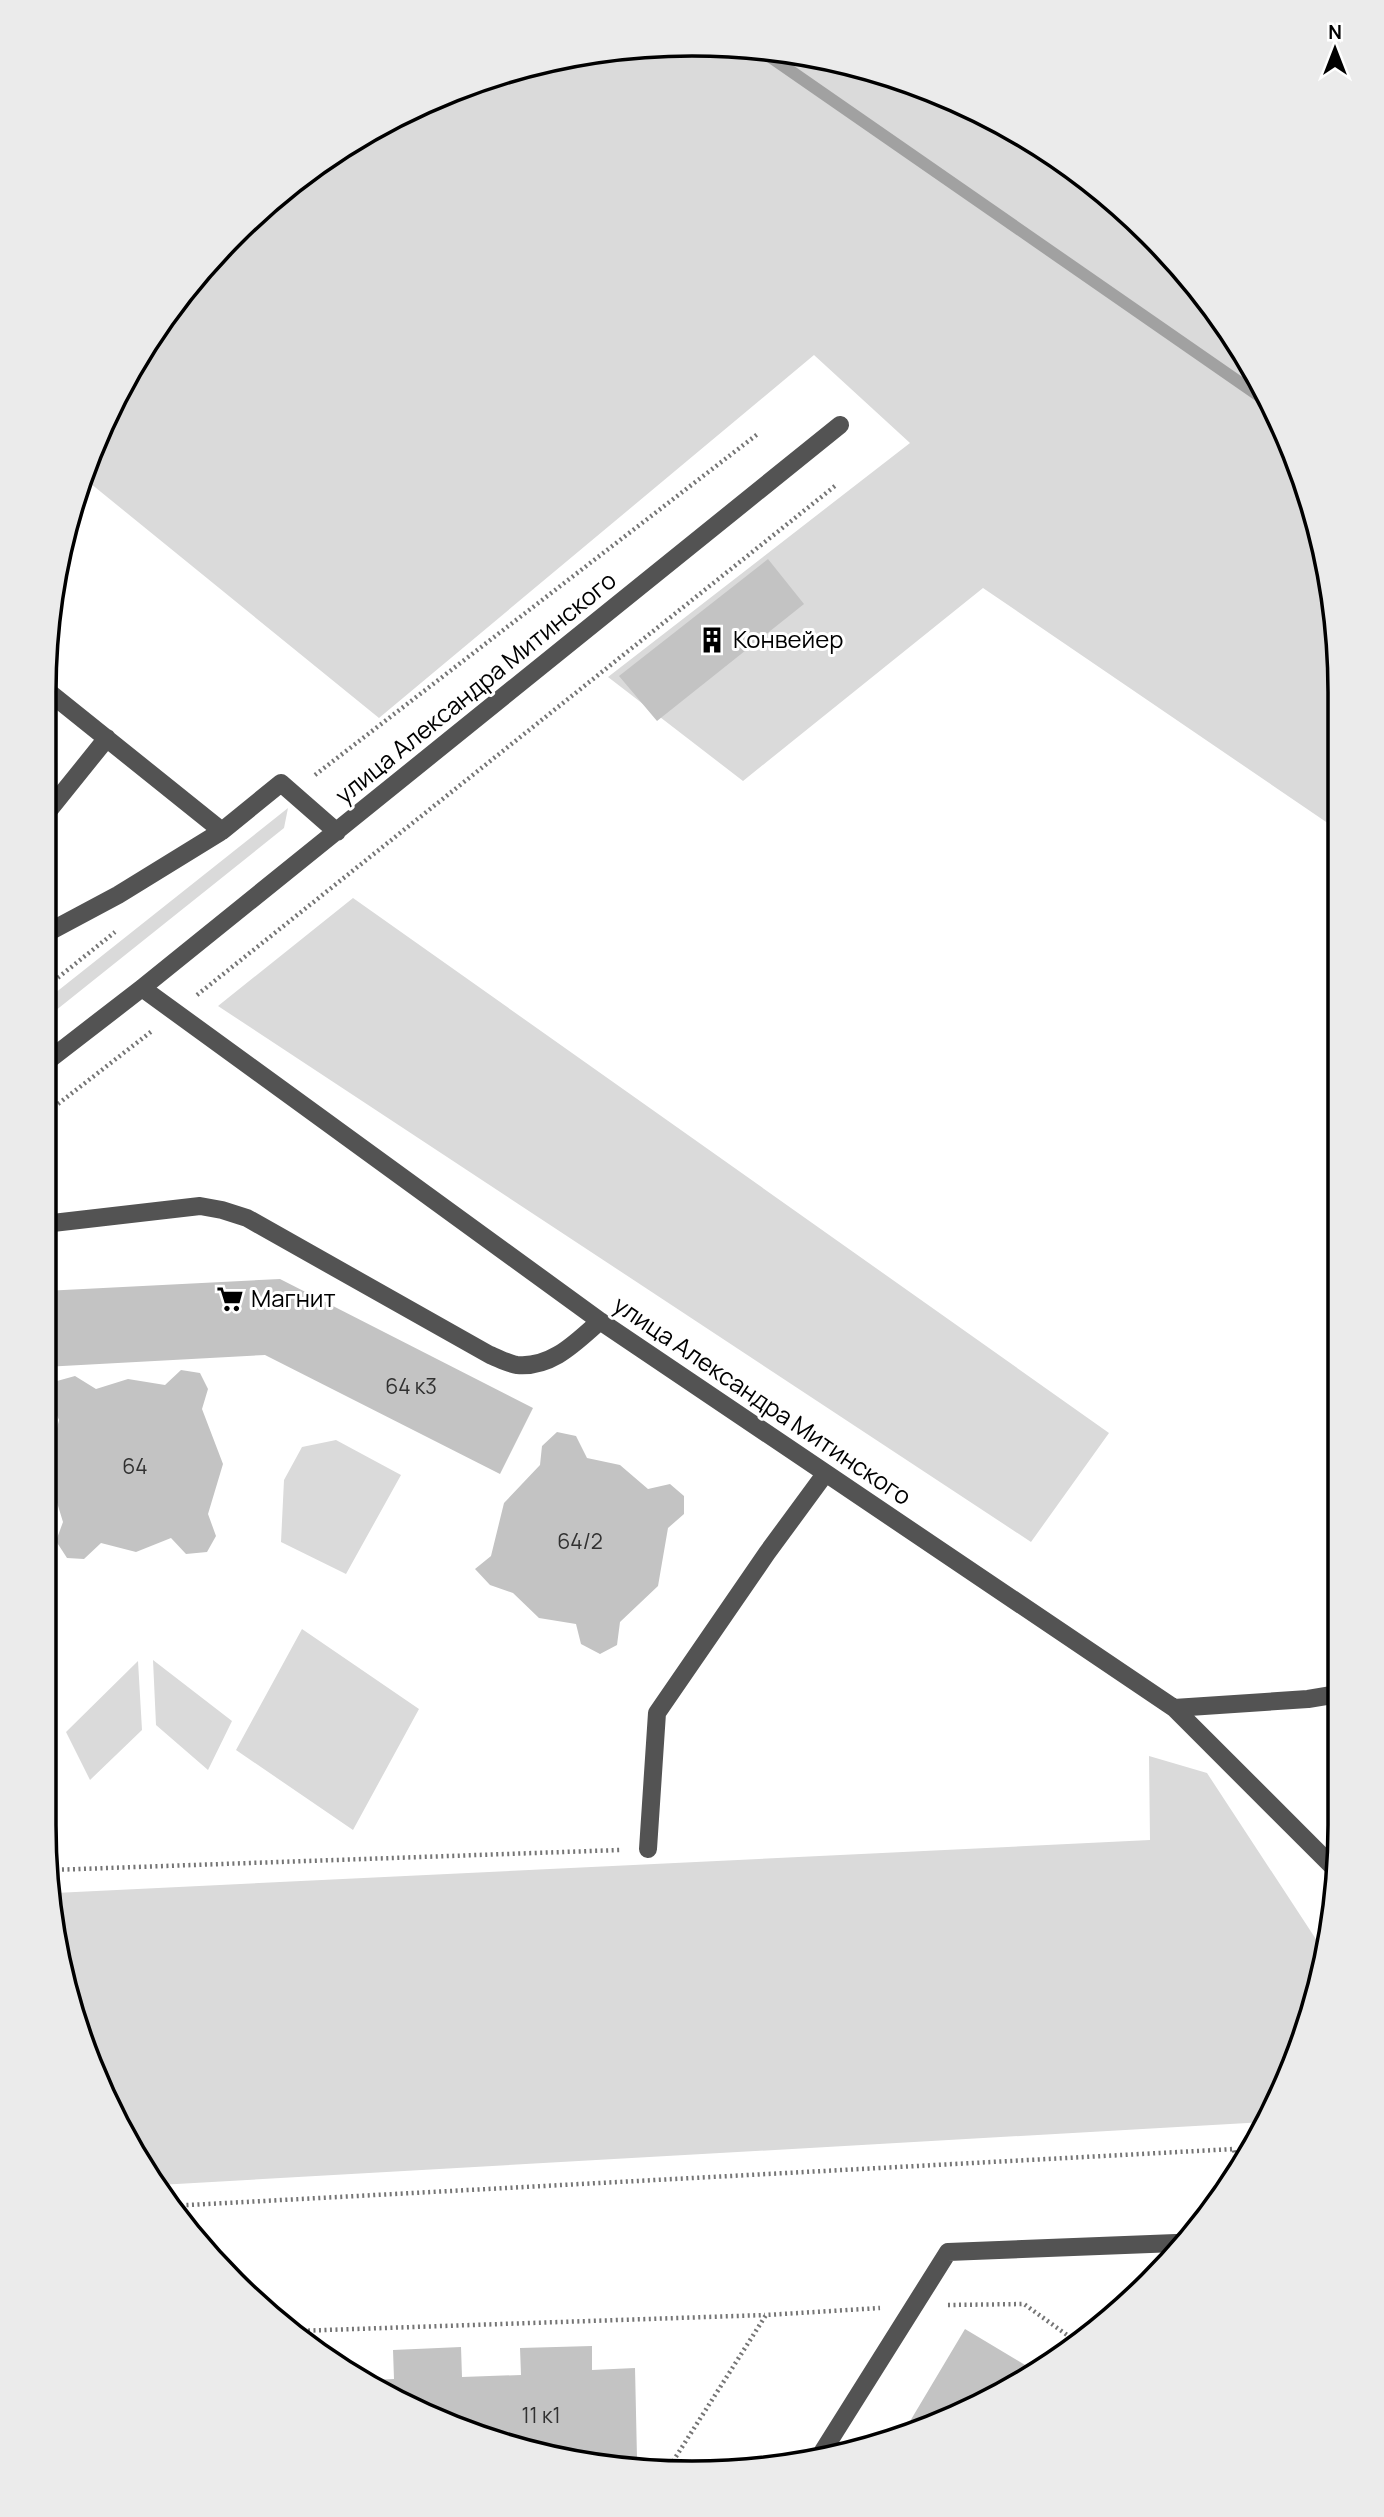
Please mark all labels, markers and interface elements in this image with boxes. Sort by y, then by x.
north arrow [1300,14,1370,84]
text: N [1328,19,1342,45]
street label: улица Александра Митинского [328,563,623,811]
place label: Конвейер [733,622,843,655]
building icon: Конвейер [697,625,727,655]
place label: Магнит [251,1281,336,1314]
supermarket icon: Магнит [215,1284,245,1314]
street label: улица Александра Митинского [607,1287,918,1512]
house number: 64 к3 [385,1372,437,1400]
house number: 64 [122,1452,148,1480]
house number: 64/2 [557,1527,603,1555]
house number: 11 к1 [521,2401,561,2429]

